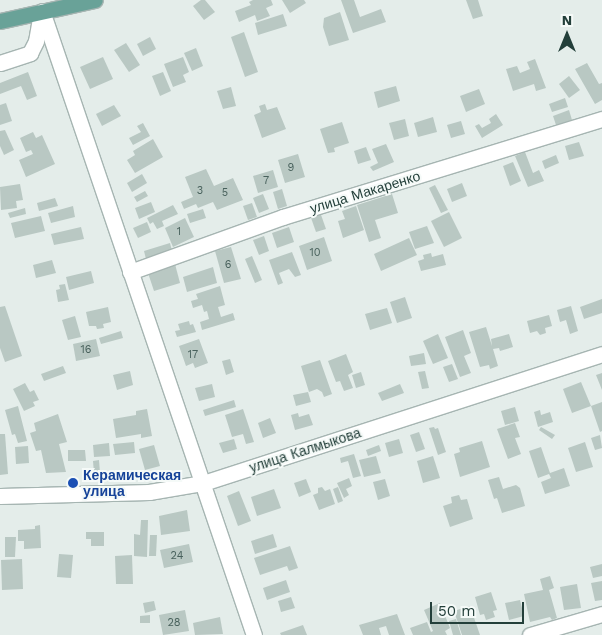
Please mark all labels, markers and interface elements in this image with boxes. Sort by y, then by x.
north arrow [542,10,592,60]
text: N [562,12,572,28]
house number: 9 [288,161,294,175]
street label: улица Макаренко [308,167,422,217]
house number: 7 [263,174,269,188]
house number: 3 [197,184,203,198]
house number: 5 [222,186,228,200]
house number: 1 [177,225,181,239]
house number: 10 [309,246,321,260]
house number: 6 [225,258,231,272]
house number: 16 [81,343,91,357]
house number: 17 [188,348,198,362]
street label: улица Калмыкова [247,424,363,476]
place label: Керамическая улица [83,467,181,500]
marker: Керамическая улица [67,477,79,489]
house number: 24 [171,549,183,563]
scale bar [432,592,526,624]
text: 50 m [438,602,475,620]
house number: 28 [167,616,181,630]

